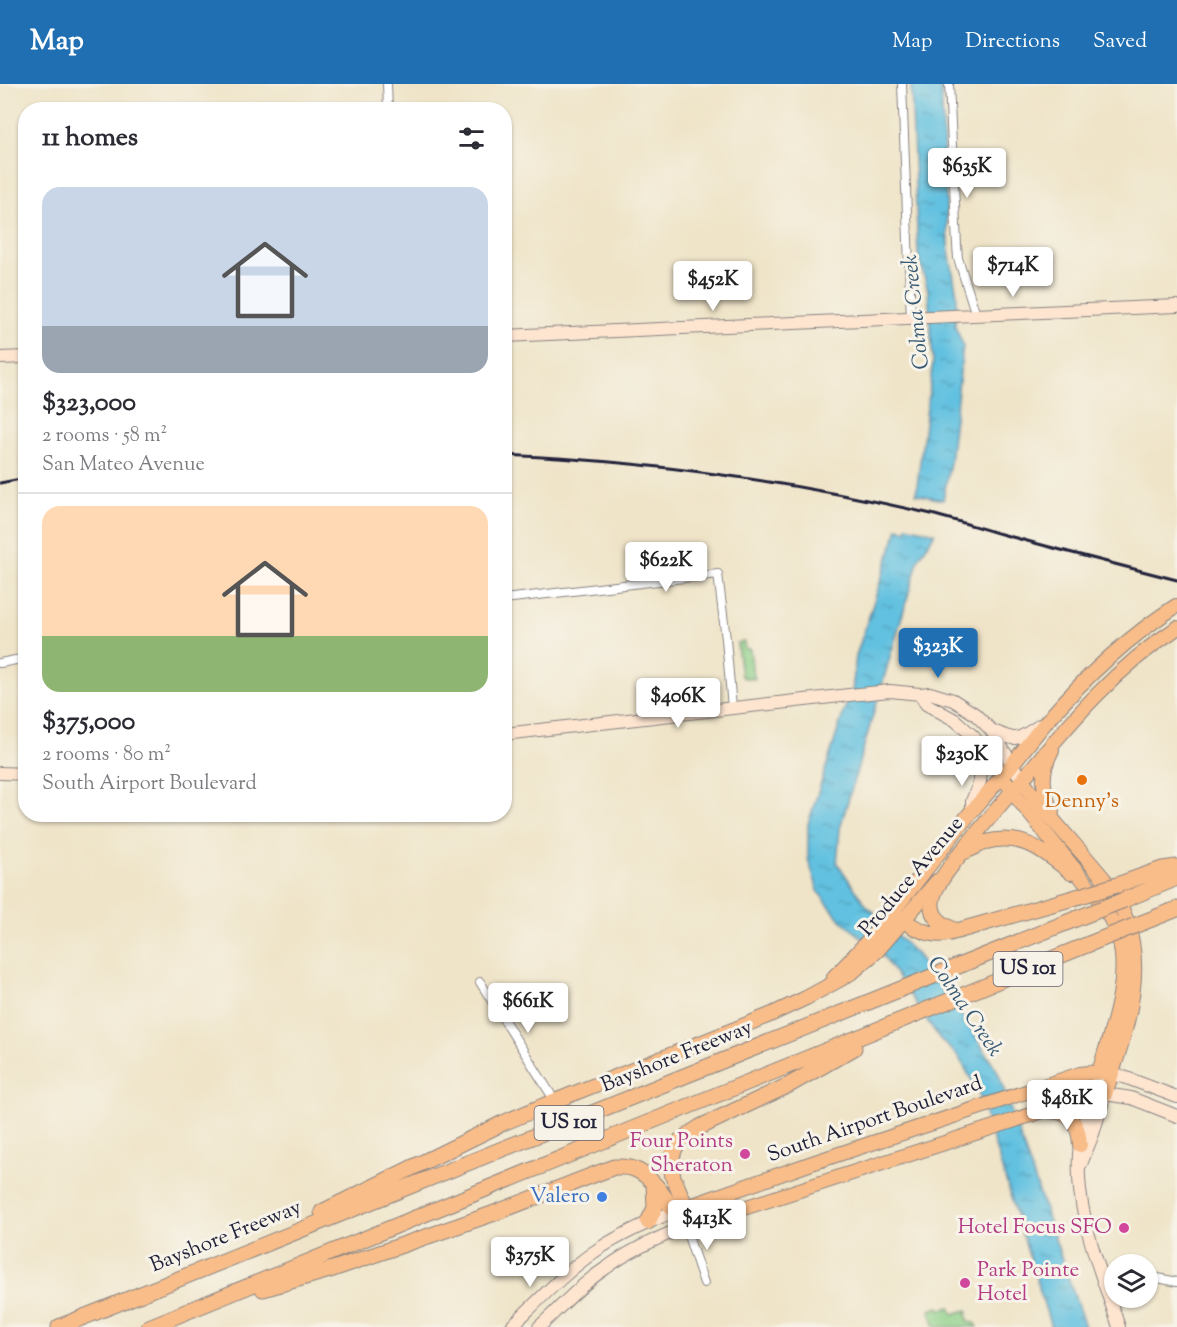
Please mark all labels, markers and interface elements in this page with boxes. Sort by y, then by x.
text: Map [30,22,84,62]
text: Map [892,27,932,57]
text: Directions [965,27,1060,57]
text: Saved [1093,27,1147,57]
text: 11 homes [42,120,138,157]
icon: filters [455,122,488,155]
pin: $635K [925,148,1009,199]
text: $635K [942,153,992,182]
icon: home [211,226,319,334]
pin: $714K [971,247,1055,298]
text: $714K [987,252,1039,281]
water label: Colma Creek [895,253,939,371]
pin: $452K [671,261,755,312]
text: $452K [687,266,739,295]
text: $323,000 [42,385,136,422]
text: 2 rooms · 58 m² [42,422,167,451]
text: San Mateo Avenue [42,451,205,480]
pin: $622K [624,542,708,593]
icon: home [211,545,319,653]
text: $622K [639,547,693,576]
pin: $323K [896,628,980,679]
text: $323K [913,633,963,662]
pin: $406K [636,678,720,729]
text: $406K [650,683,706,712]
text: $375,000 [42,704,135,741]
pin: $230K [920,736,1004,787]
text: 2 rooms · 80 m² [42,741,171,770]
text: $230K [936,741,988,770]
text: South Airport Boulevard [42,770,257,799]
marker: Denny's [1075,773,1089,787]
place label: Denny's [1045,787,1119,817]
street label: Produce Avenue [853,810,971,944]
water label: Colma Creek [918,950,1010,1064]
road number: US 101 [994,952,1062,986]
pin: $661K [486,983,570,1034]
text: $661K [502,988,554,1017]
street label: Bayshore Freeway [597,1013,758,1101]
street label: South Airport Boulevard [763,1069,987,1171]
pin: $481K [1025,1080,1109,1131]
text: $481K [1041,1085,1093,1114]
road number: US 101 [534,1106,604,1140]
place label: Four Points Sheraton [630,1127,733,1181]
marker: Four Points Sheraton [738,1147,752,1161]
place label: Valero [530,1182,590,1212]
marker: Valero [595,1190,609,1204]
street label: Bayshore Freeway [146,1193,307,1281]
pin: $413K [665,1200,749,1251]
text: $413K [682,1205,732,1234]
place label: Hotel Focus SFO [958,1213,1112,1243]
marker: Hotel Focus SFO [1117,1221,1131,1235]
pin: $375K [488,1237,572,1288]
text: $375K [505,1242,555,1271]
map controls [1104,1254,1158,1308]
button: layers [1104,1254,1158,1308]
place label: Park Pointe Hotel [977,1256,1079,1310]
marker: Park Pointe Hotel [958,1276,972,1290]

